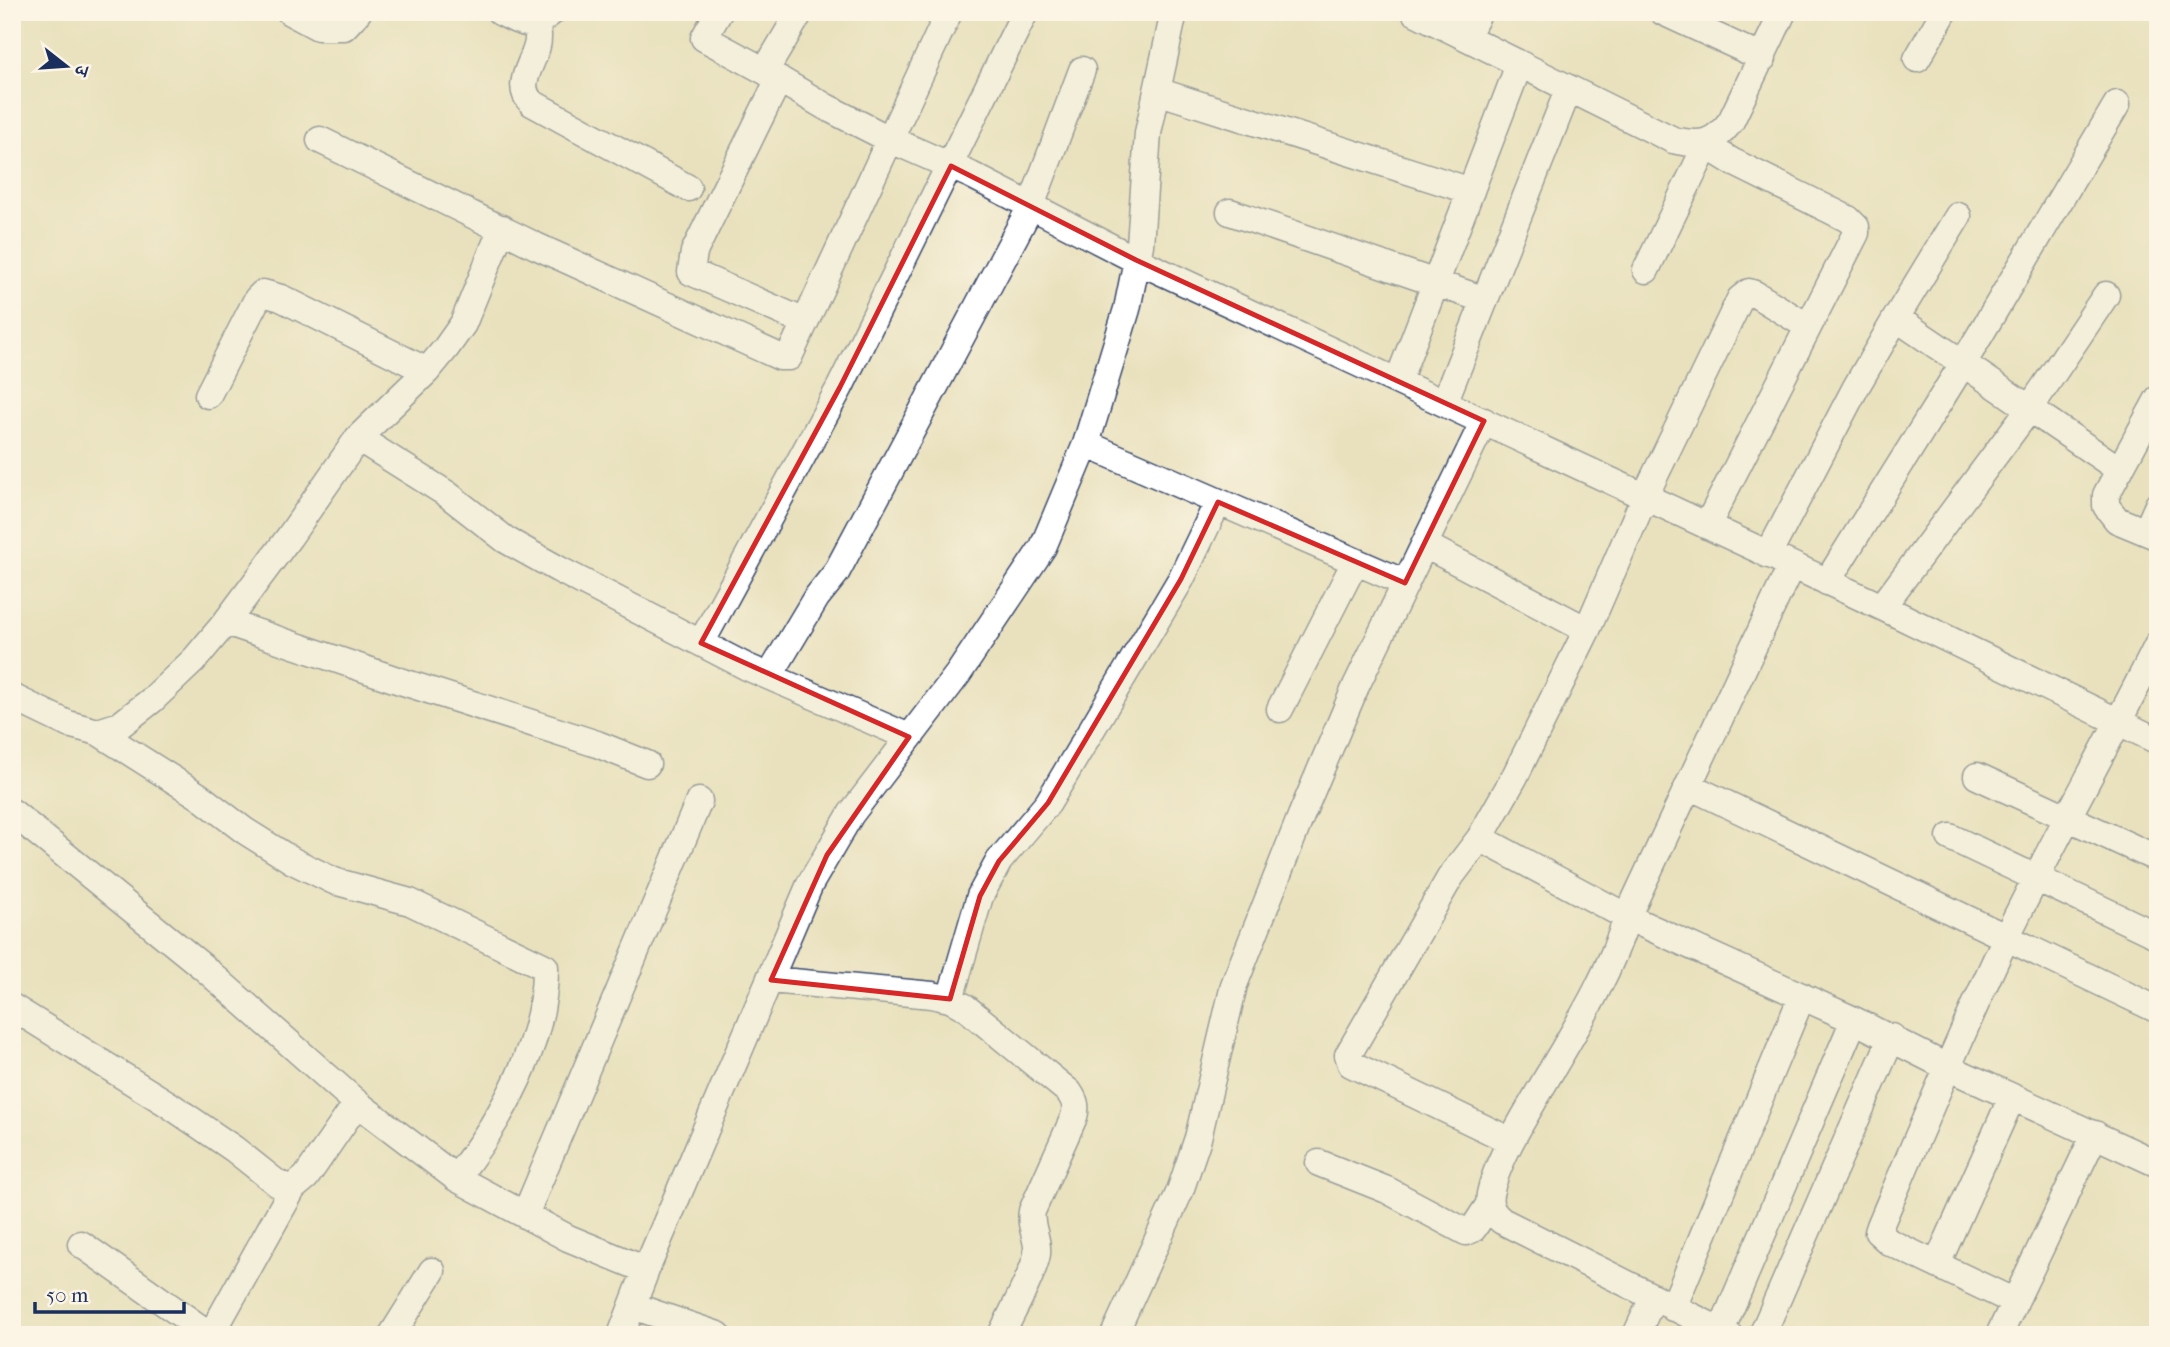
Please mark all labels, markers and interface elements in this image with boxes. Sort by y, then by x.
north arrow [32,32,102,102]
text: उ [69,61,94,80]
scale bar [35,1270,184,1314]
text: 50 m [46,1283,89,1307]

